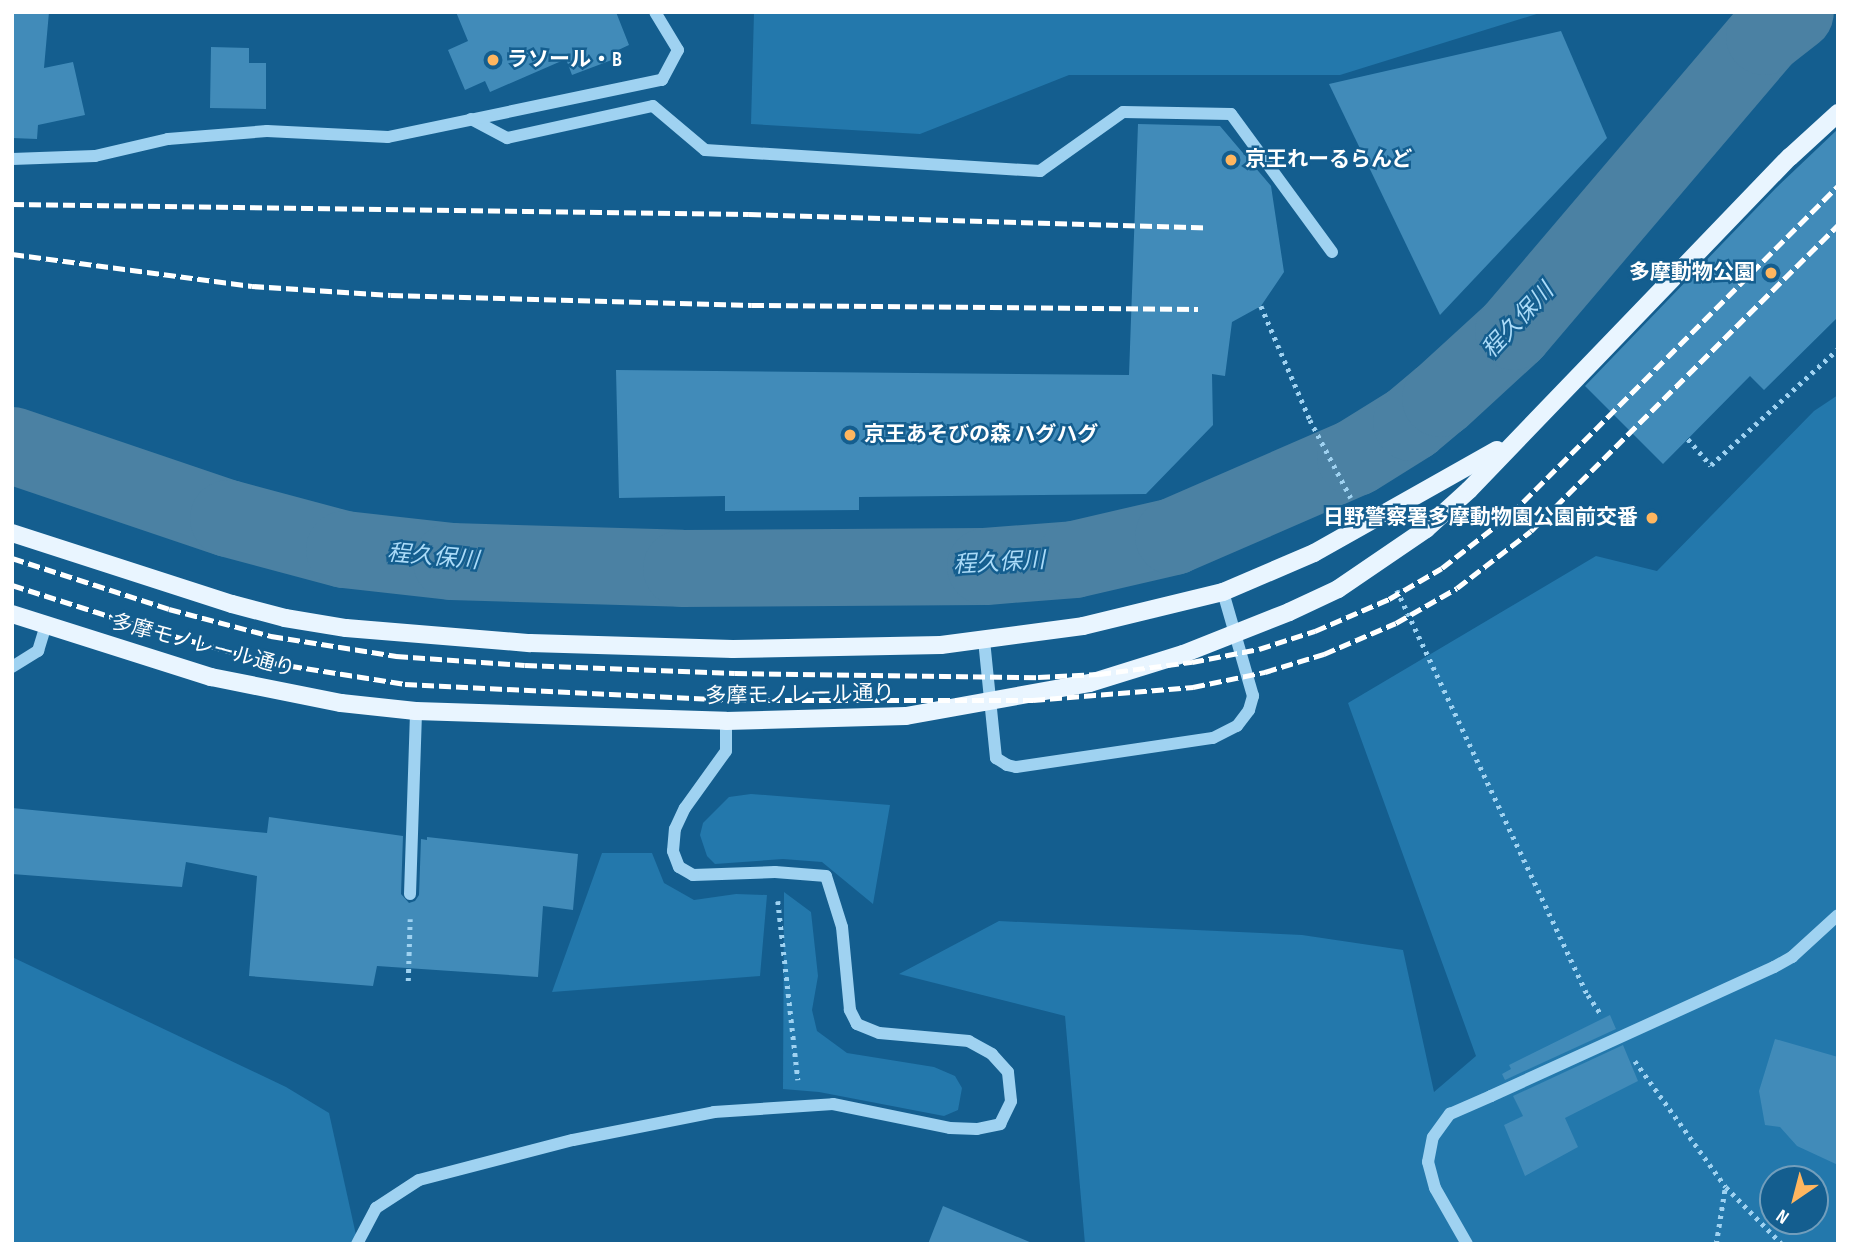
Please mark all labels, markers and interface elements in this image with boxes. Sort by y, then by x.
place label: ラソール・B [507,47,622,73]
marker: ラソール・B [485,52,501,68]
place label: 京王れーるらんど [1245,147,1413,173]
marker: 京王れーるらんど [1223,152,1239,168]
place label: 多摩動物公園 [1629,260,1755,286]
marker: 多摩動物公園 [1761,263,1781,283]
water label: 程久保川 [1477,278,1559,364]
place label: 京王あそびの森 ハグハグ [864,422,1098,448]
marker: 京王あそびの森 ハグハグ [842,427,858,443]
place label: 日野警察署多摩動物園公園前交番 [1323,505,1638,531]
marker: 日野警察署多摩動物園公園前交番 [1644,510,1660,526]
water label: 程久保川 [386,539,480,575]
water label: 程久保川 [952,547,1046,579]
street label: 多摩モノレール通り [108,609,298,683]
street label: 多摩モノレール通り [705,681,895,709]
north arrow [1759,1165,1829,1235]
text: N [1772,1204,1794,1228]

